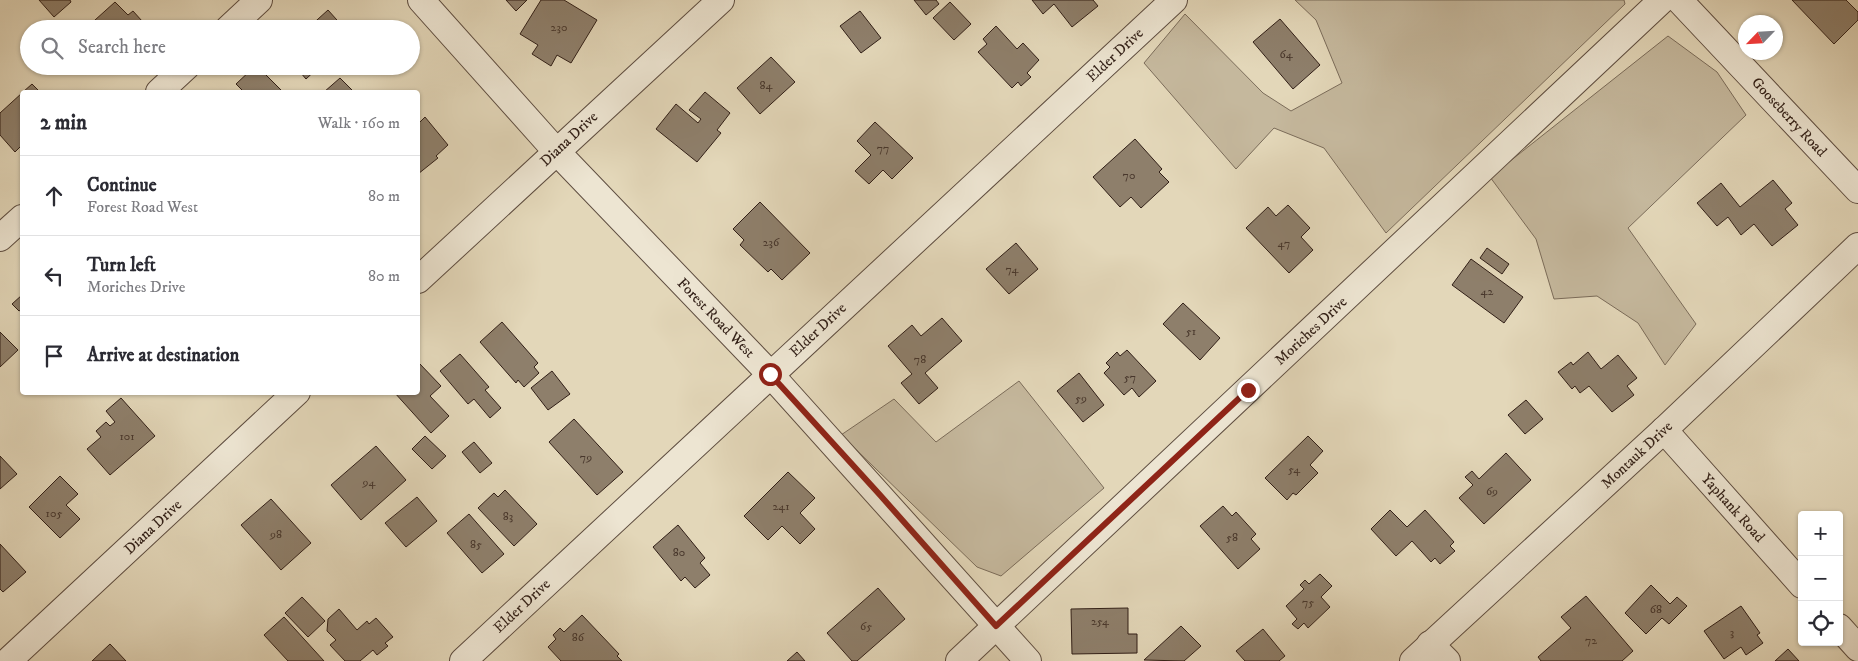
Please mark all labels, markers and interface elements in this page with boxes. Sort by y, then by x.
north arrow [1738,15,1783,60]
search box [20,20,420,75]
house number: 230 [551,20,567,35]
street label: Elder Drive [1083,24,1147,86]
icon: search [38,34,66,62]
text: Search here [78,36,166,59]
house number: 64 [1279,47,1294,62]
street label: Gooseberry Road [1747,73,1831,161]
house number: 84 [760,78,774,93]
street label: Diana Drive [536,107,602,171]
text: 2 min [40,110,87,136]
text: Walk · 160 m [318,113,400,133]
house number: 77 [877,141,889,156]
house number: 70 [1123,168,1135,183]
text: Continue [87,174,157,197]
icon: ahead [40,182,68,210]
text: 80 m [368,186,400,206]
text: Forest Road West [87,197,198,217]
house number: 236 [763,235,780,250]
house number: 47 [1278,236,1290,251]
text: Turn left [87,254,156,277]
icon: left [40,262,68,290]
house number: 74 [1005,262,1020,277]
text: 80 m [368,266,400,286]
street label: Forest Road West [673,274,759,362]
text: Moriches Drive [87,277,185,297]
house number: 42 [1481,284,1494,299]
street label: Moriches Drive [1271,293,1351,369]
street label: Elder Drive [786,299,850,361]
house number: 51 [1186,324,1196,339]
icon: arrive [40,342,68,370]
text: Arrive at destination [87,344,239,367]
house number: 78 [914,352,926,367]
route start [759,363,782,386]
house number: 57 [1124,370,1136,385]
route end [1237,379,1260,402]
house number: 59 [1075,391,1087,406]
street label: Montauk Drive [1597,417,1677,493]
house number: 101 [119,429,135,444]
house number: 79 [580,450,592,465]
house number: 54 [1288,462,1301,477]
street label: Yaphank Road [1697,470,1769,547]
house number: 94 [362,475,377,490]
house number: 69 [1486,484,1498,499]
street label: Diana Drive [120,495,186,559]
house number: 241 [772,499,790,514]
house number: 105 [46,506,62,521]
house number: 83 [503,509,513,524]
map controls [1798,511,1843,646]
button: + [1798,511,1843,556]
house number: 98 [269,527,282,542]
house number: 58 [1226,530,1238,545]
house number: 85 [470,537,482,552]
house number: 80 [673,545,685,560]
button: − [1798,556,1843,601]
street label: Elder Drive [490,575,554,637]
house number: 75 [1302,595,1314,610]
button: locate [1798,601,1843,646]
house number: 68 [1650,602,1662,617]
house number: 254 [1091,614,1110,629]
house number: 65 [860,619,872,634]
house number: 3 [1730,625,1734,640]
house number: 86 [572,630,585,645]
house number: 72 [1585,633,1597,648]

